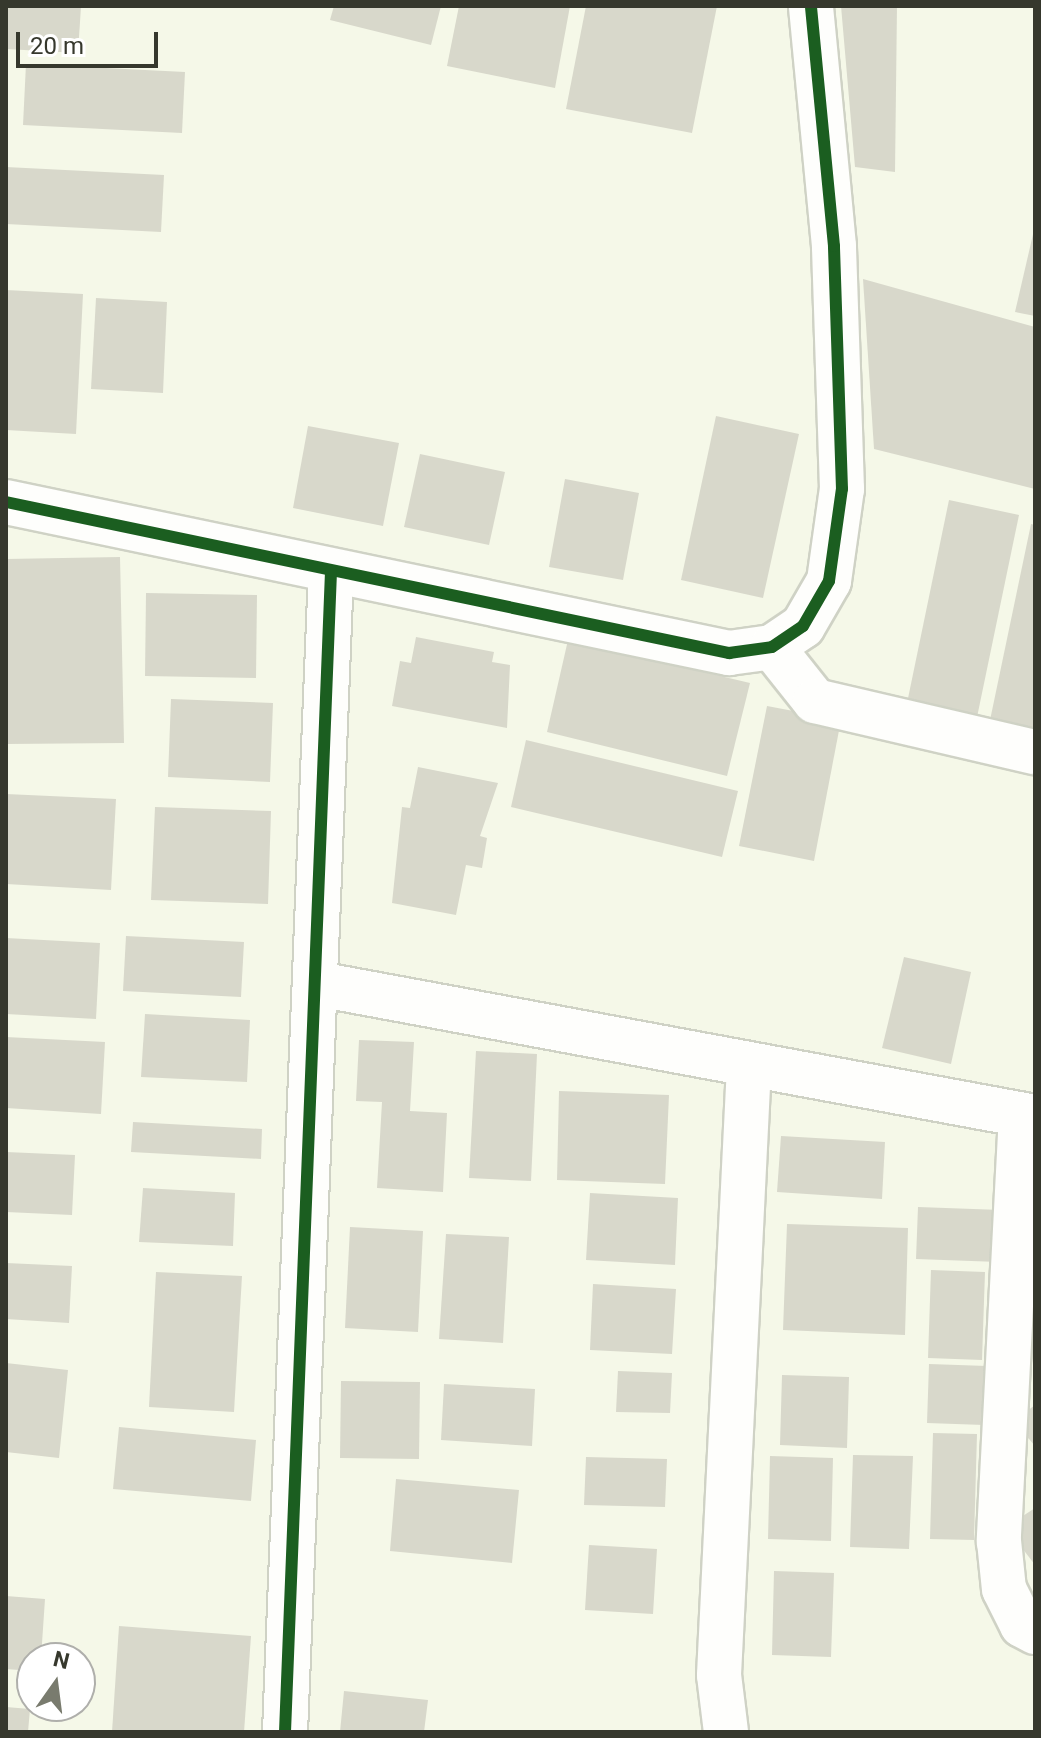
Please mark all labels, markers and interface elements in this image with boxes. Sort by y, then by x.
scale bar [20,16,162,66]
text: 20 m [30,32,84,60]
north arrow [16,1642,96,1722]
text: N [51,1646,72,1674]

